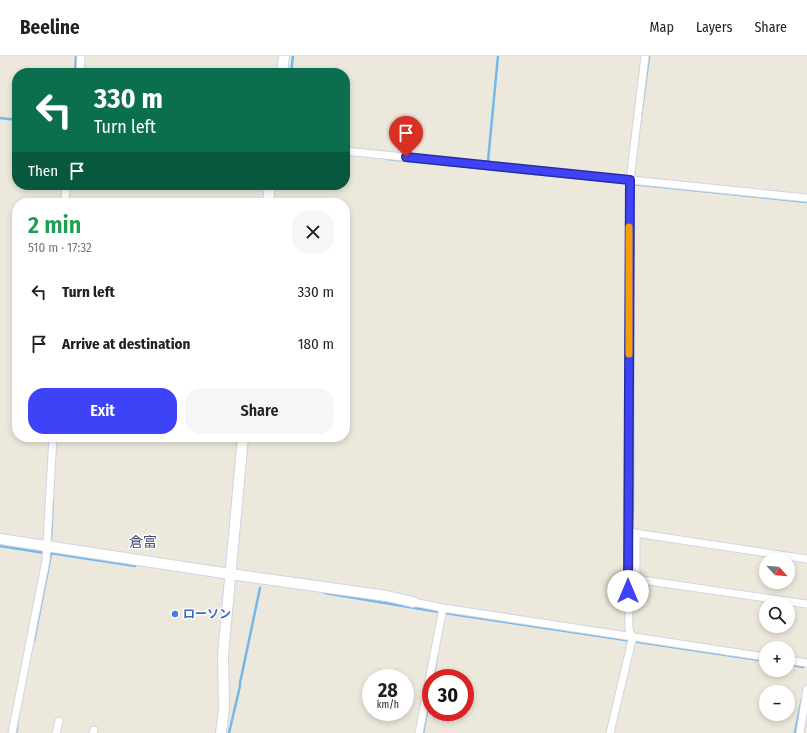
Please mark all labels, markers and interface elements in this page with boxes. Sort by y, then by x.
text: Beeline [20,16,80,39]
text: Map [650,19,674,36]
text: Layers [696,19,732,36]
text: Share [754,19,787,36]
text: 330 m [94,82,163,115]
icon: left [28,84,80,136]
text: Turn left [94,116,156,138]
pin [389,116,423,157]
icon: arrive [395,122,417,144]
icon: arrive [66,160,88,182]
text: Then [28,162,58,180]
text: 2 min [28,211,81,239]
button: close [292,211,334,253]
text: 510 m · 17:32 [28,240,92,255]
icon: left [28,281,50,303]
text: Turn left [62,283,115,301]
text: 330 m [298,283,334,301]
icon: arrive [28,333,50,355]
text: Arrive at destination [62,335,190,353]
text: 180 m [298,335,334,353]
button: Exit [28,388,177,434]
button: Share [185,388,334,434]
district label: 倉富 [129,534,157,551]
north arrow [759,553,795,589]
map controls [759,553,795,721]
position arrow [607,570,649,612]
button: search [759,597,795,633]
place label: ローソン [183,607,231,621]
marker: ローソン [170,609,180,619]
button: + [759,641,795,677]
speed limit sign: 30 [422,669,474,721]
text: 28 [378,678,398,702]
button: − [759,685,795,721]
text: km/h [377,699,399,711]

